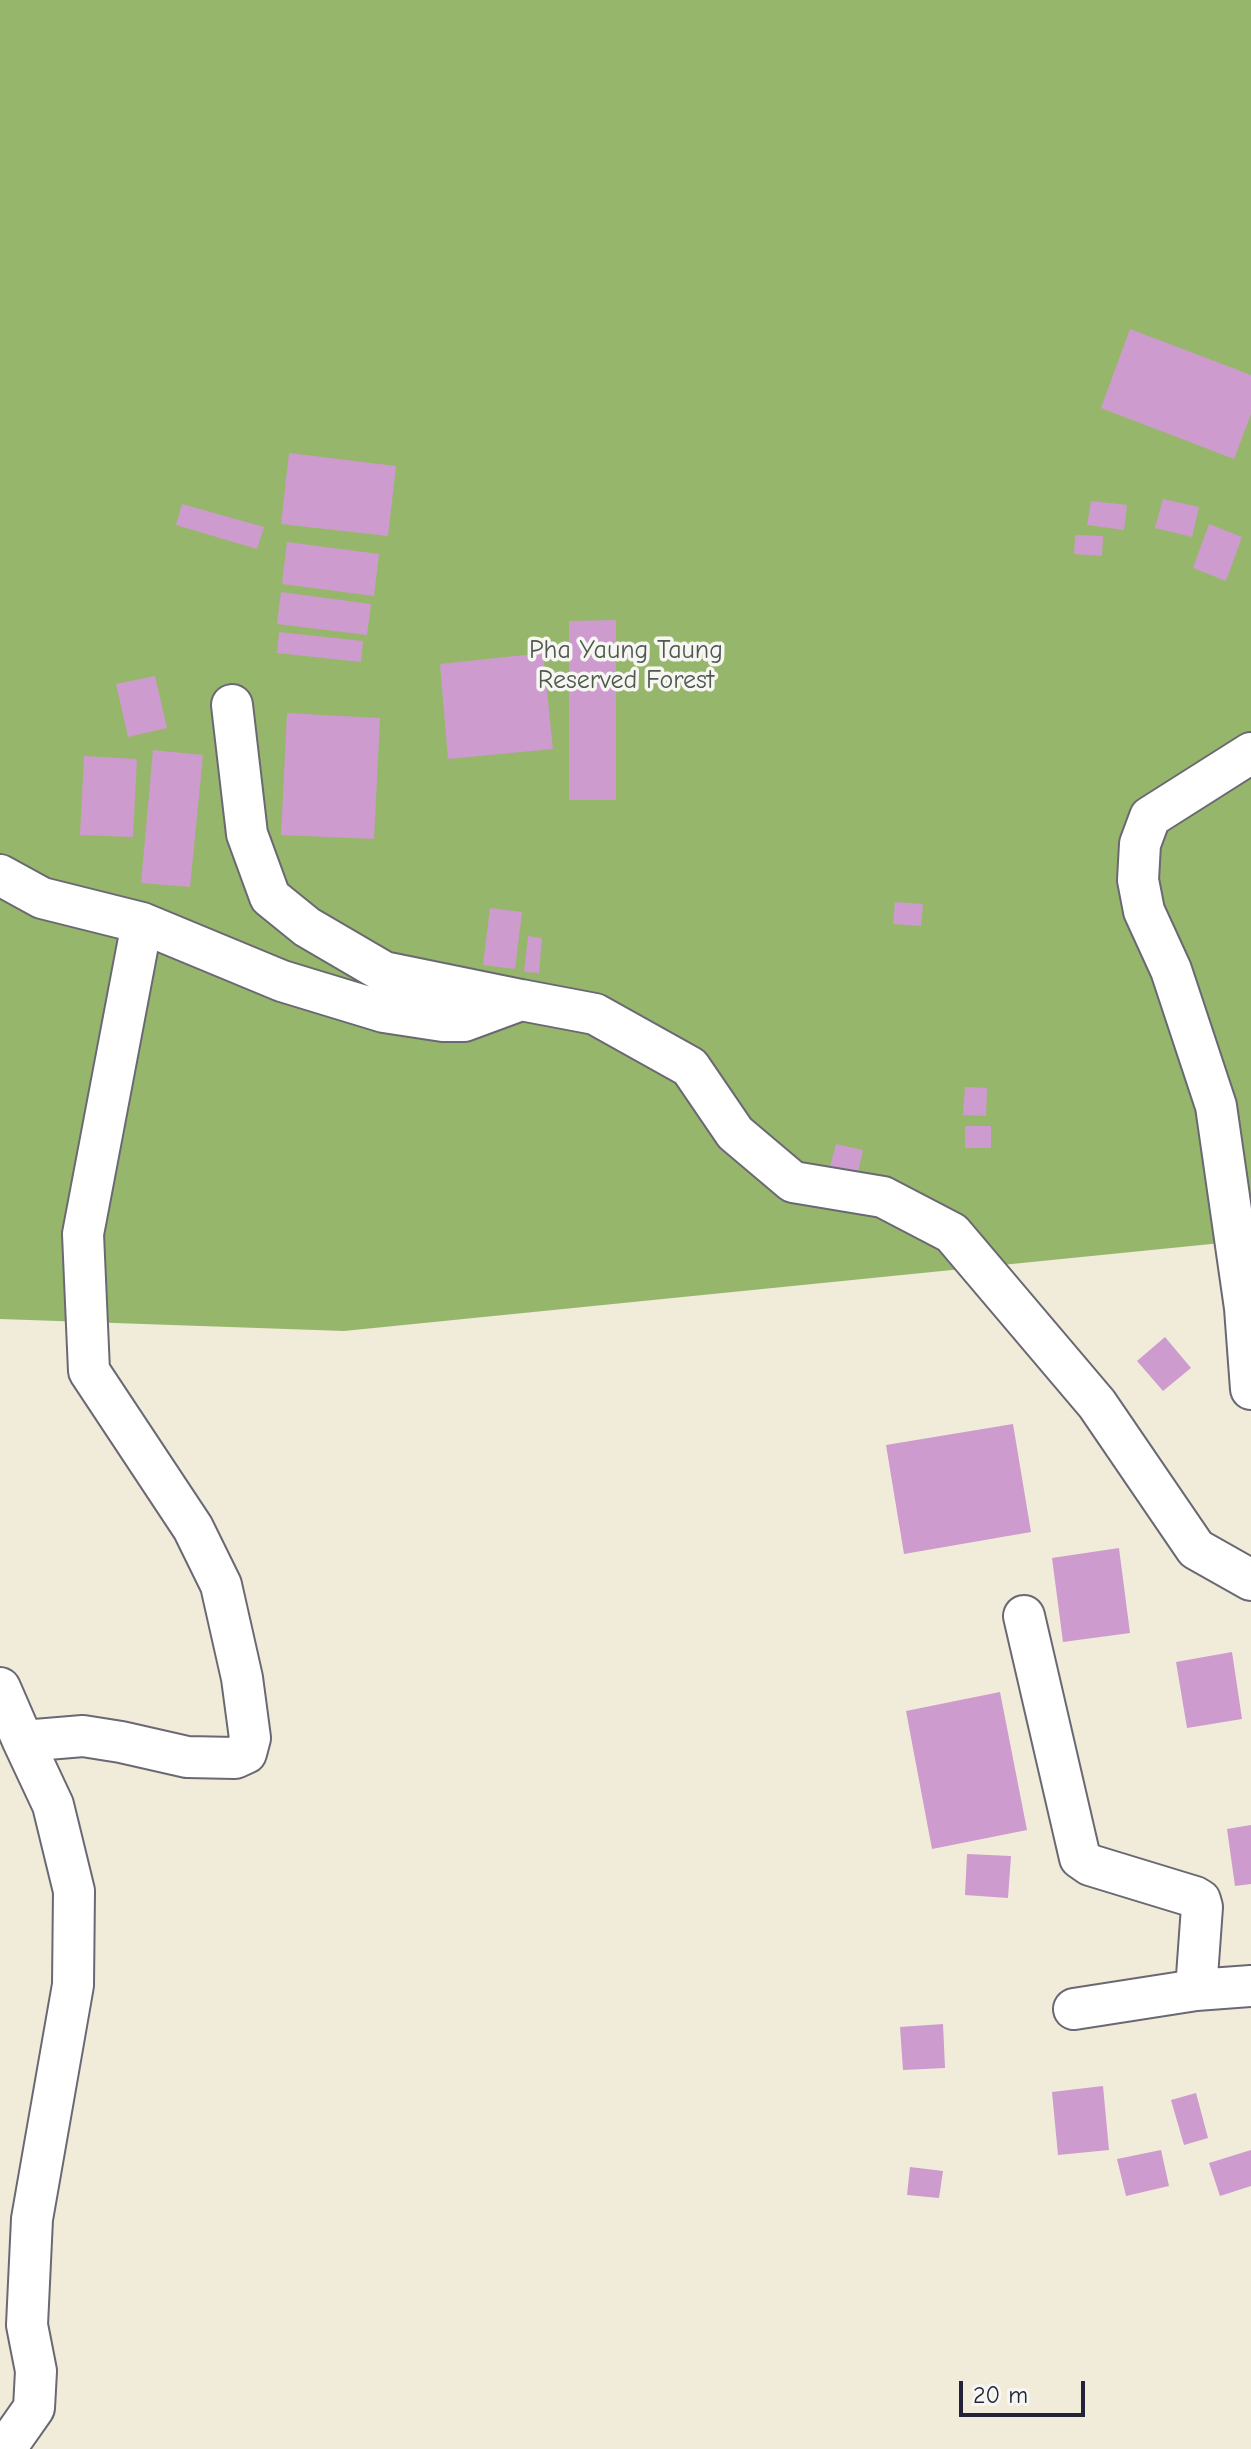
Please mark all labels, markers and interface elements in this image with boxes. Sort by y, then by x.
park label: Pha Yaung Taung Reserved Forest [529,635,723,696]
scale bar [963,2365,1089,2415]
text: 20 m [973,2381,1028,2409]

